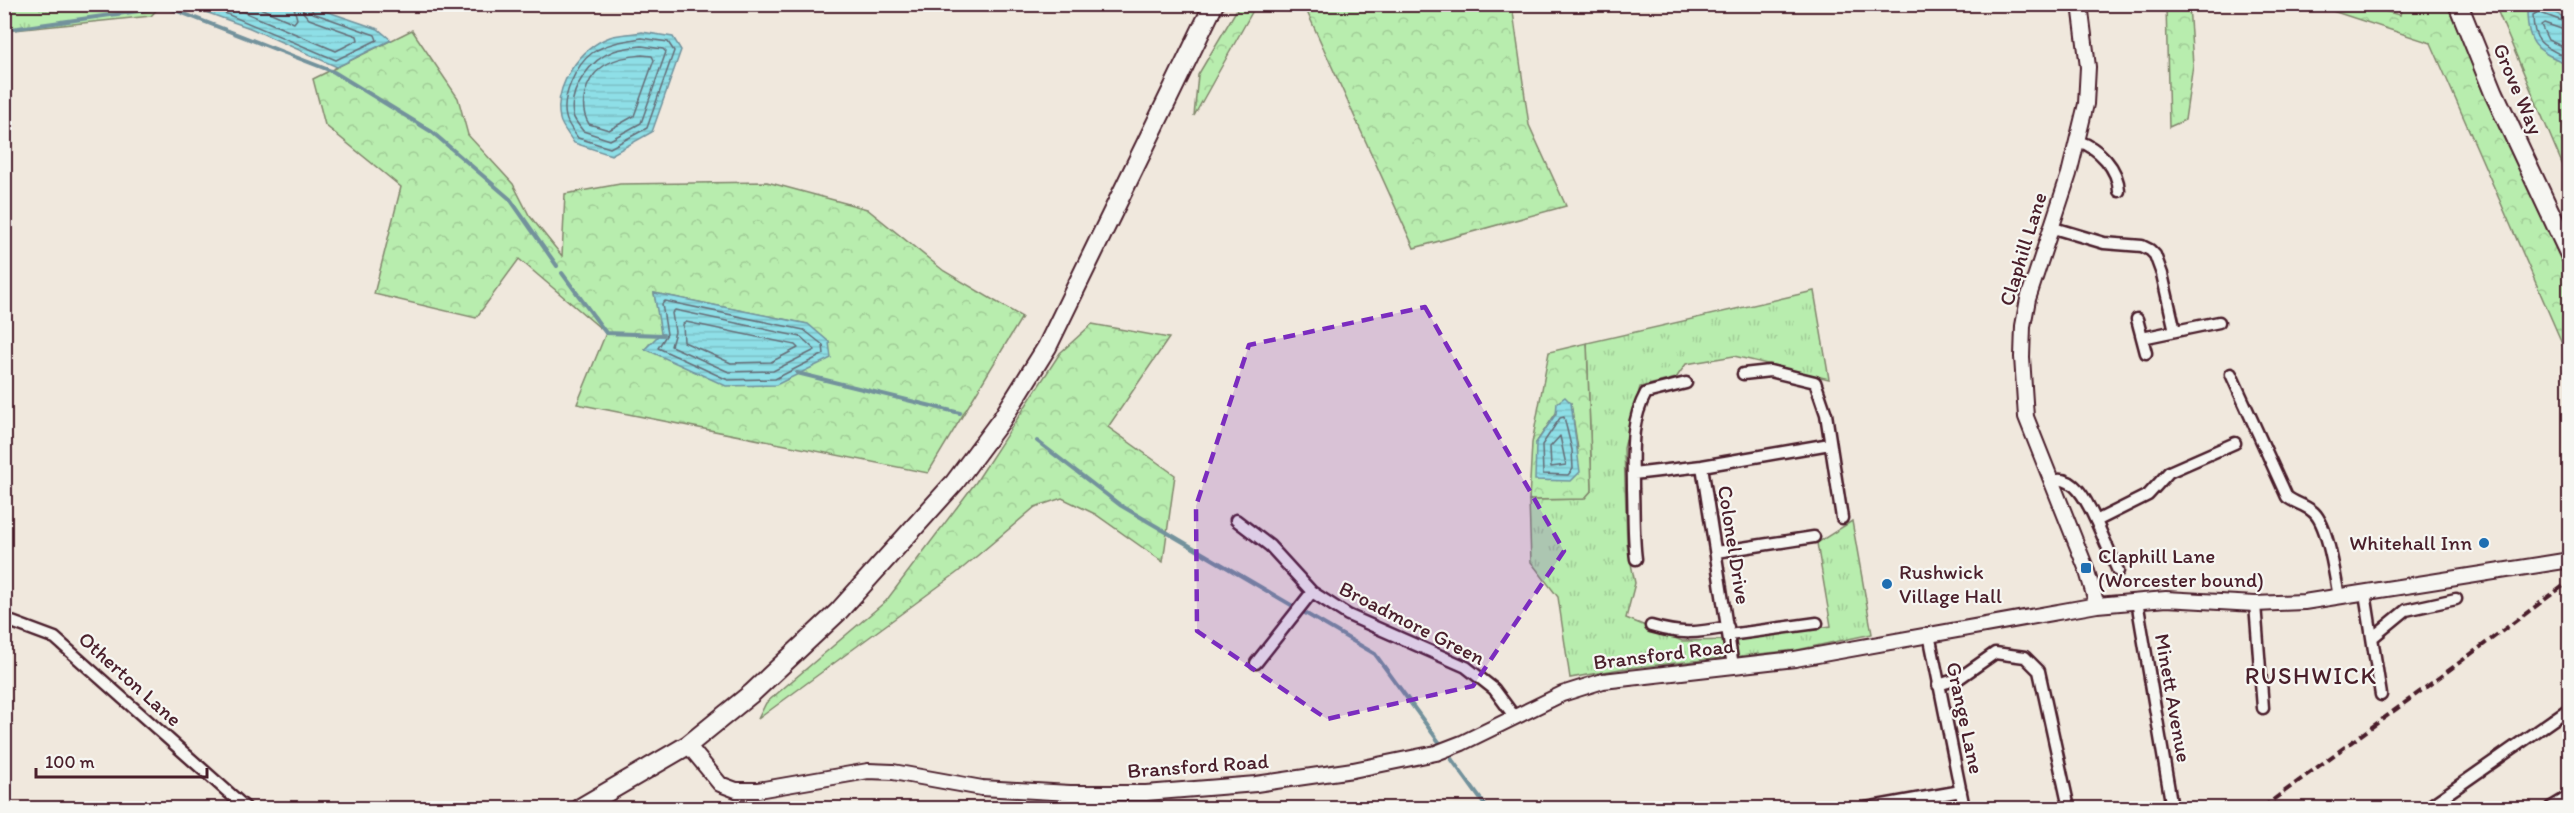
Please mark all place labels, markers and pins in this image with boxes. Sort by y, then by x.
place label: Whitehall Inn [2349,530,2472,555]
marker: Whitehall Inn [2477,536,2491,550]
place label: Claphill Lane (Worcester bound) [2098,543,2264,592]
place label: Rushwick Village Hall [1899,559,2002,608]
marker: Claphill Lane (Worcester bound) [2079,561,2093,575]
marker: Rushwick Village Hall [1880,577,1894,591]

